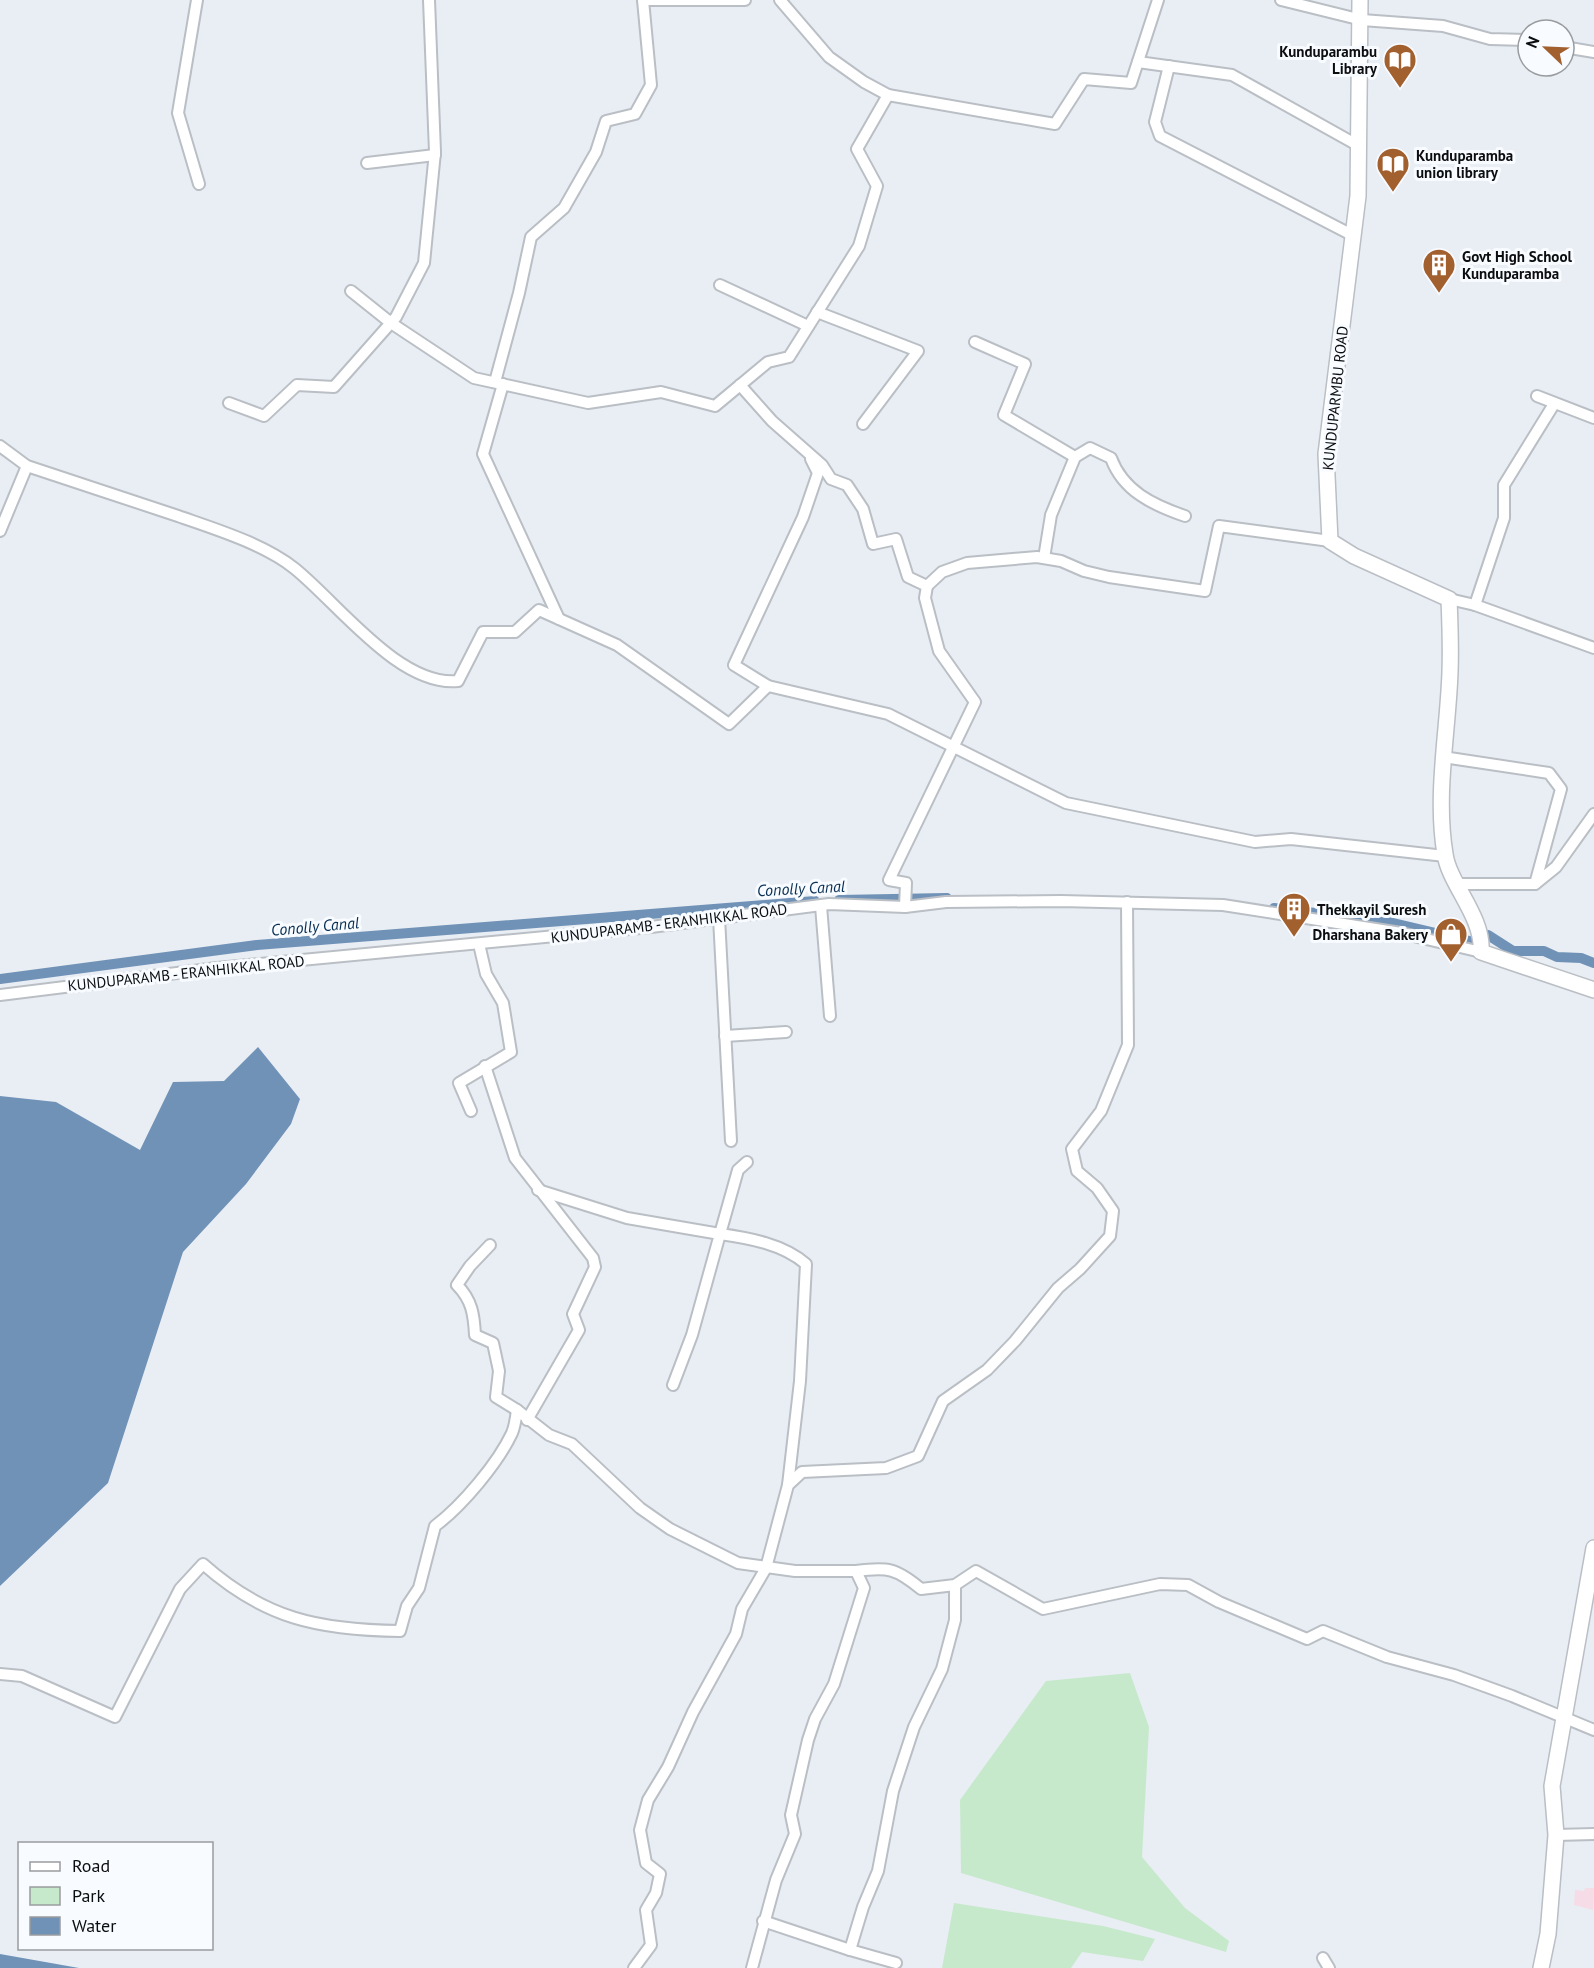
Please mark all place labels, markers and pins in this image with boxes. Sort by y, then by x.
place label: Kunduparambu Library [1279,42,1378,78]
library icon: Kunduparambu Library [1382,42,1418,89]
library icon: Kunduparamba union library [1375,146,1411,193]
place label: Kunduparamba union library [1416,146,1513,182]
building icon: Govt High School Kunduparamba [1421,247,1457,294]
place label: Govt High School Kunduparamba [1462,247,1572,283]
building icon: Thekkayil Suresh [1276,891,1312,938]
place label: Thekkayil Suresh [1317,900,1426,919]
shop icon: Dharshana Bakery [1433,916,1469,963]
place label: Dharshana Bakery [1313,925,1429,944]

